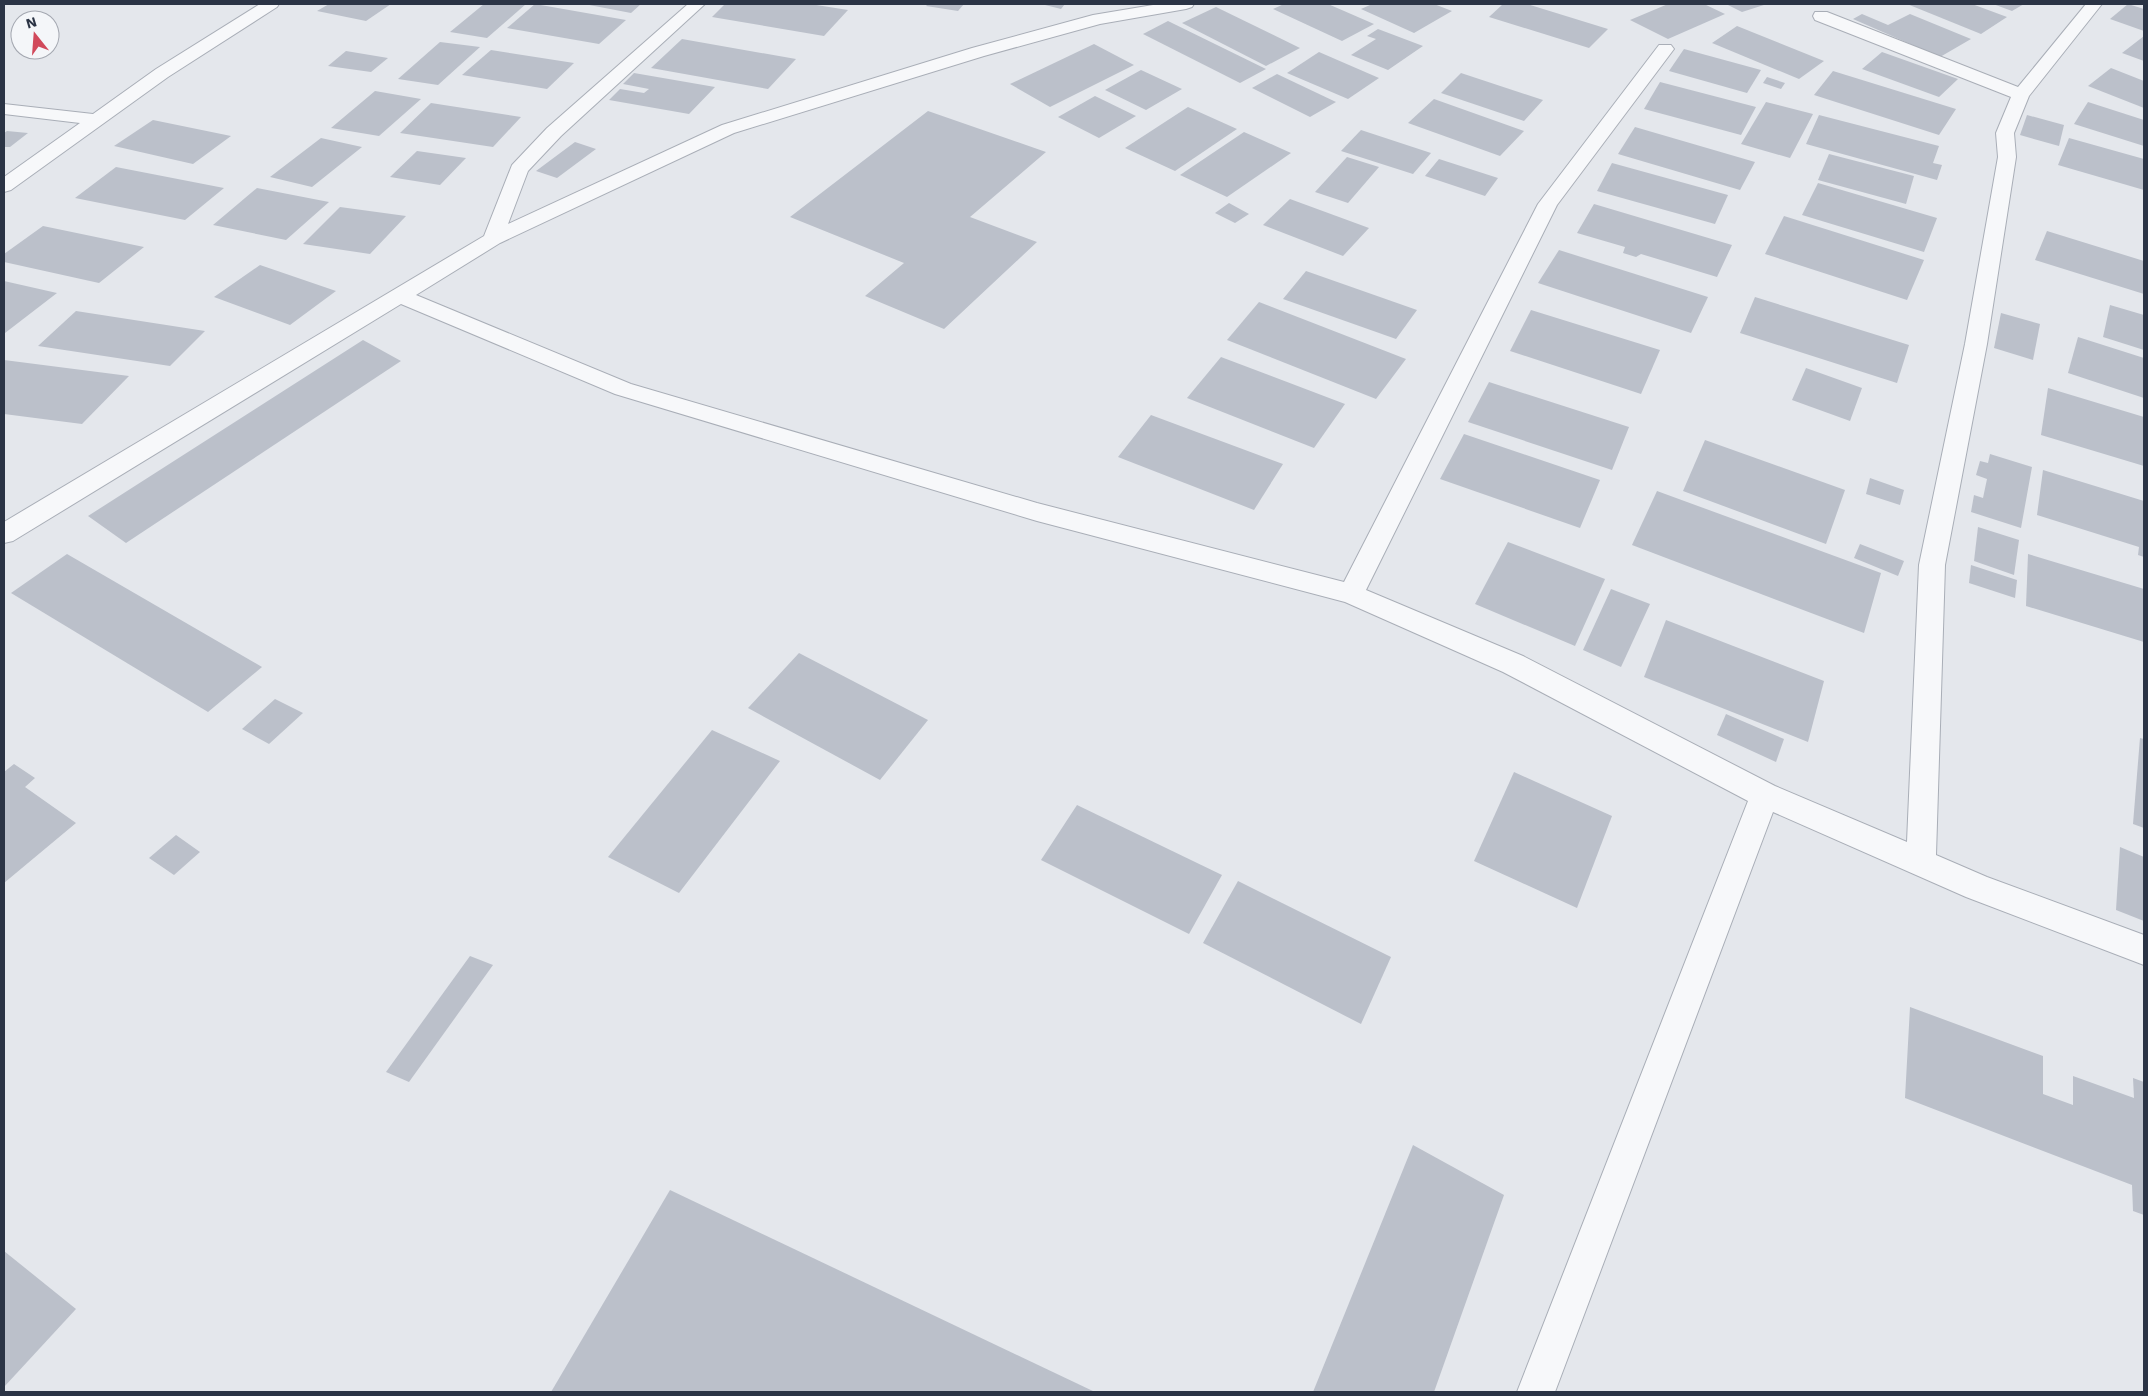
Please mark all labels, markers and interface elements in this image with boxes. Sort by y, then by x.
north arrow [10,10,60,60]
text: N [24,13,38,32]

